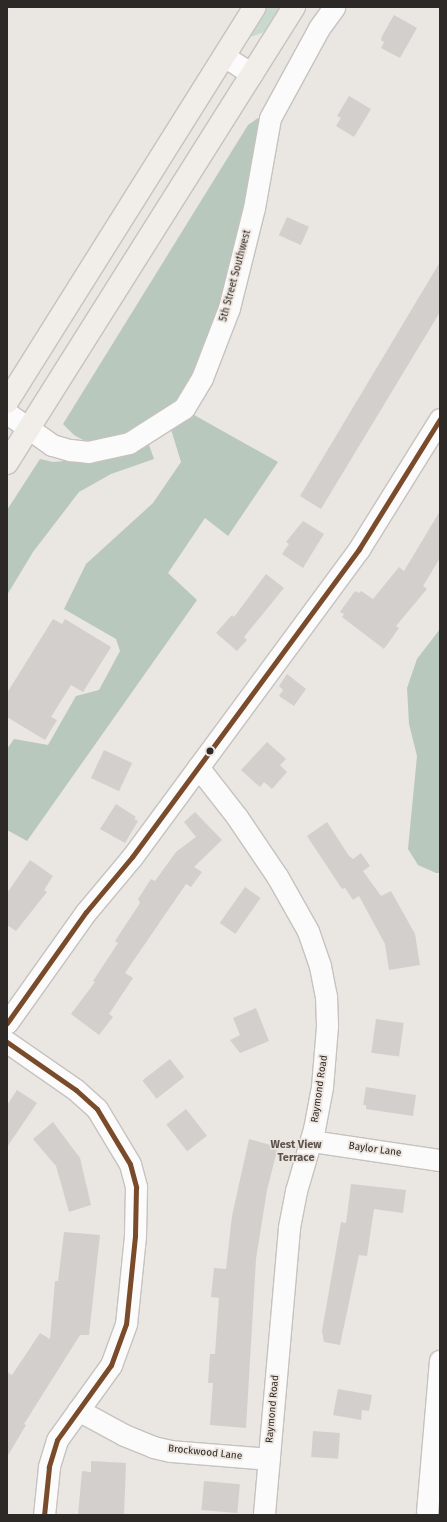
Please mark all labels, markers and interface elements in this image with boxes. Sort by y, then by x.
street label: 5th Street Southwest [218,229,254,323]
unlabelled marker [205,746,215,756]
street label: Raymond Road [309,1054,331,1124]
district label: West View Terrace [270,1139,322,1165]
street label: Baylor Lane [348,1140,402,1160]
street label: Raymond Road [264,1375,282,1443]
street label: Brockwood Lane [167,1443,243,1463]

